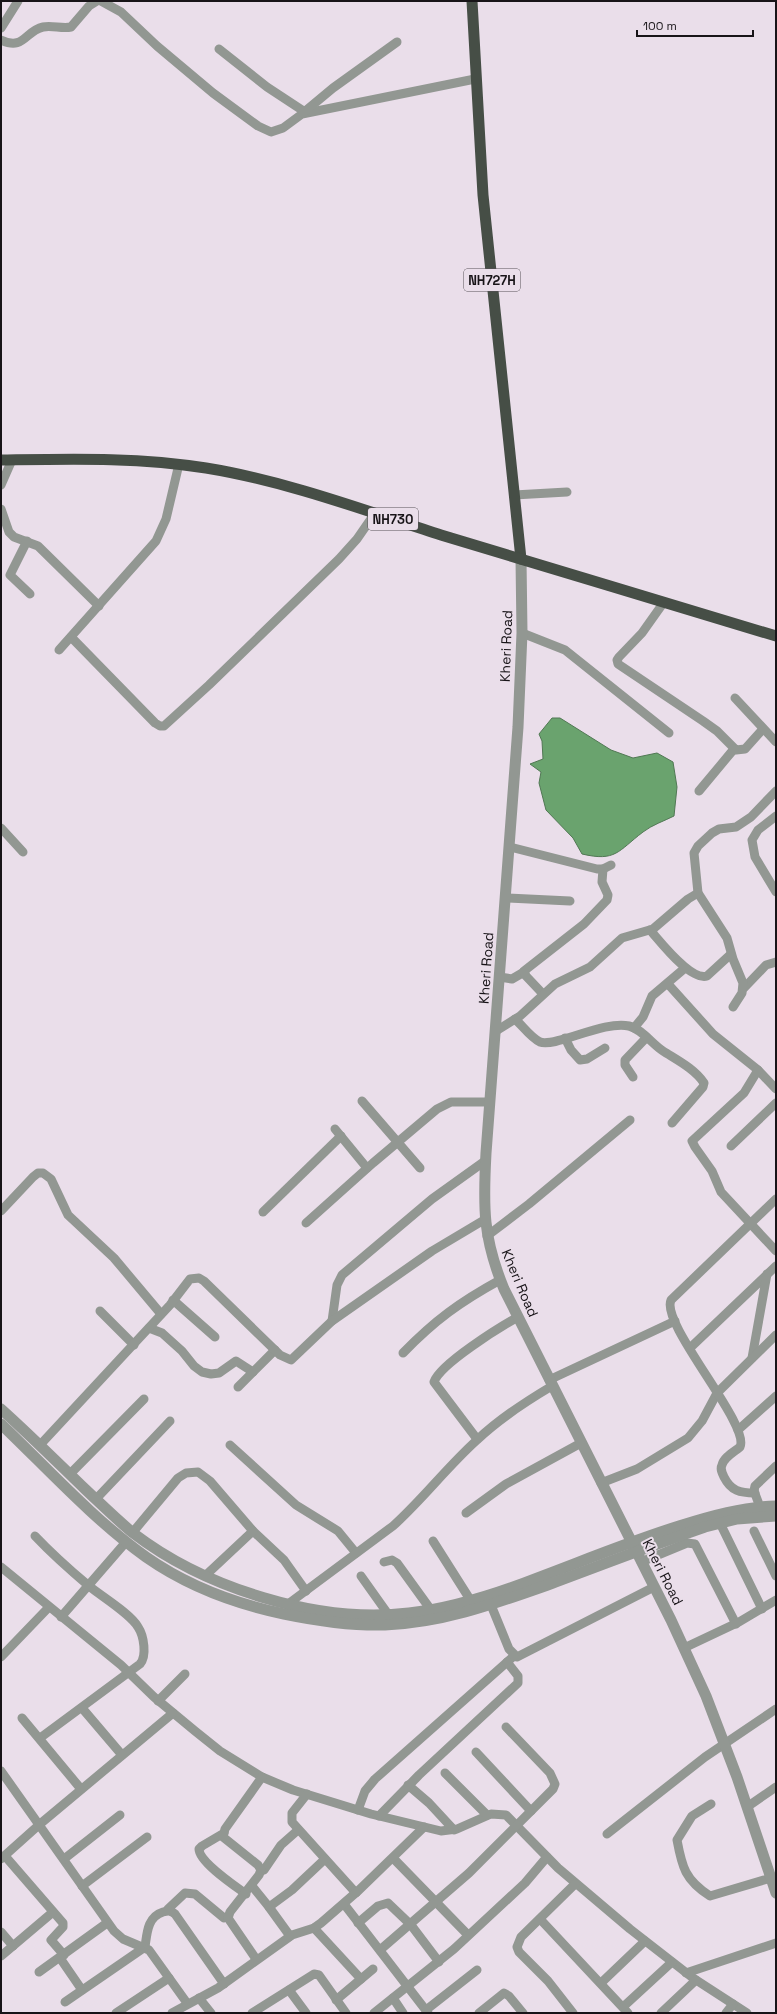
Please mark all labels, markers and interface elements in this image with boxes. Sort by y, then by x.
scale bar [637,12,753,38]
text: 100 m [643,18,677,34]
road number: NH727H [464,269,520,291]
road number: NH730 [368,508,418,530]
street label: Kheri Road [496,610,516,682]
street label: Kheri Road [475,931,497,1005]
street label: Kheri Road [498,1246,542,1320]
street label: Kheri Road [639,1536,687,1608]

